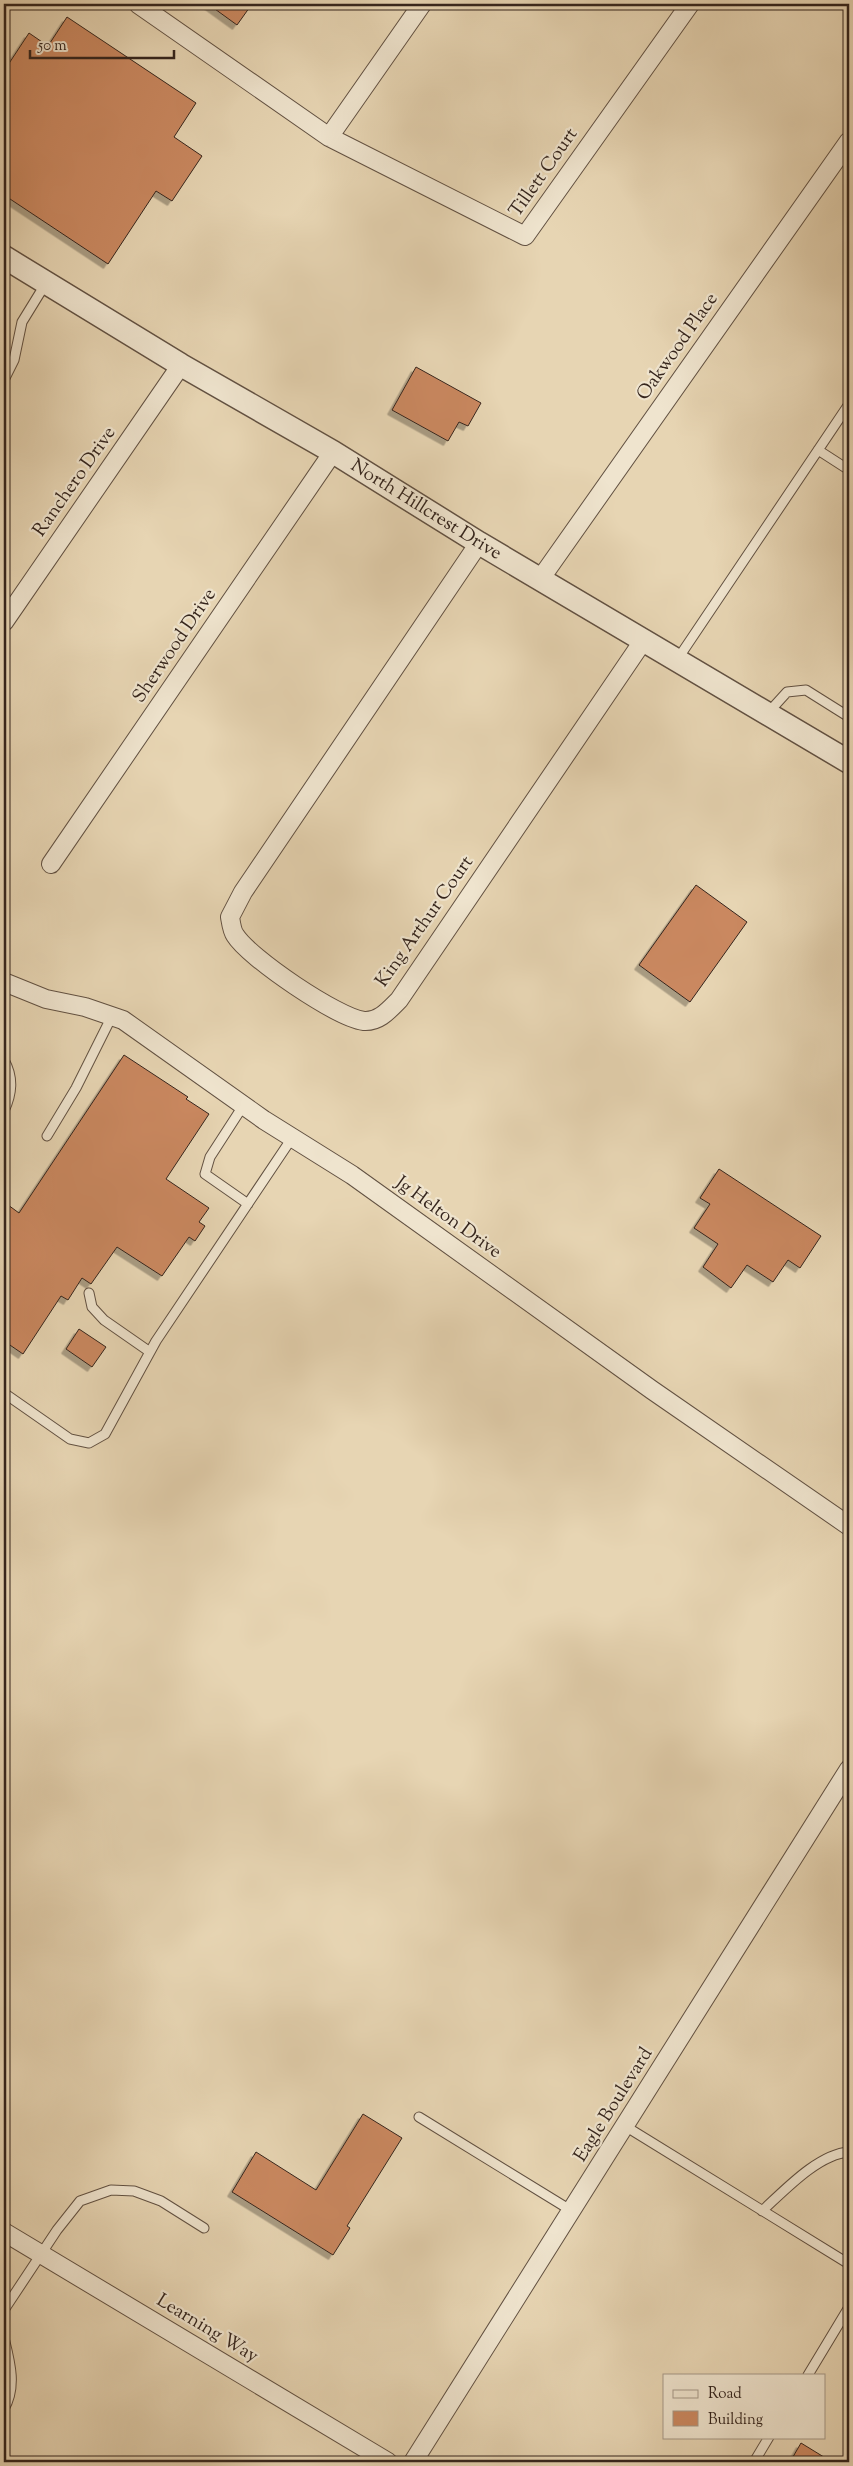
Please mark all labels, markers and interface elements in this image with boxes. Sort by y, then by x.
scale bar [30,28,174,60]
text: 50 m [37,36,67,57]
street label: Tillett Court [503,122,585,223]
street label: Oakwood Place [631,287,725,406]
street label: Ranchero Drive [27,421,123,543]
street label: North Hillcrest Drive [345,453,507,567]
street label: Sherwood Drive [127,583,224,709]
street label: King Arthur Court [369,850,481,993]
street label: Jg Helton Drive [388,1170,507,1266]
street label: Eagle Boulevard [568,2042,660,2168]
street label: Learning Way [151,2288,264,2370]
legend [663,2374,826,2438]
text: Road [708,2384,742,2405]
text: Building [708,2410,763,2431]

